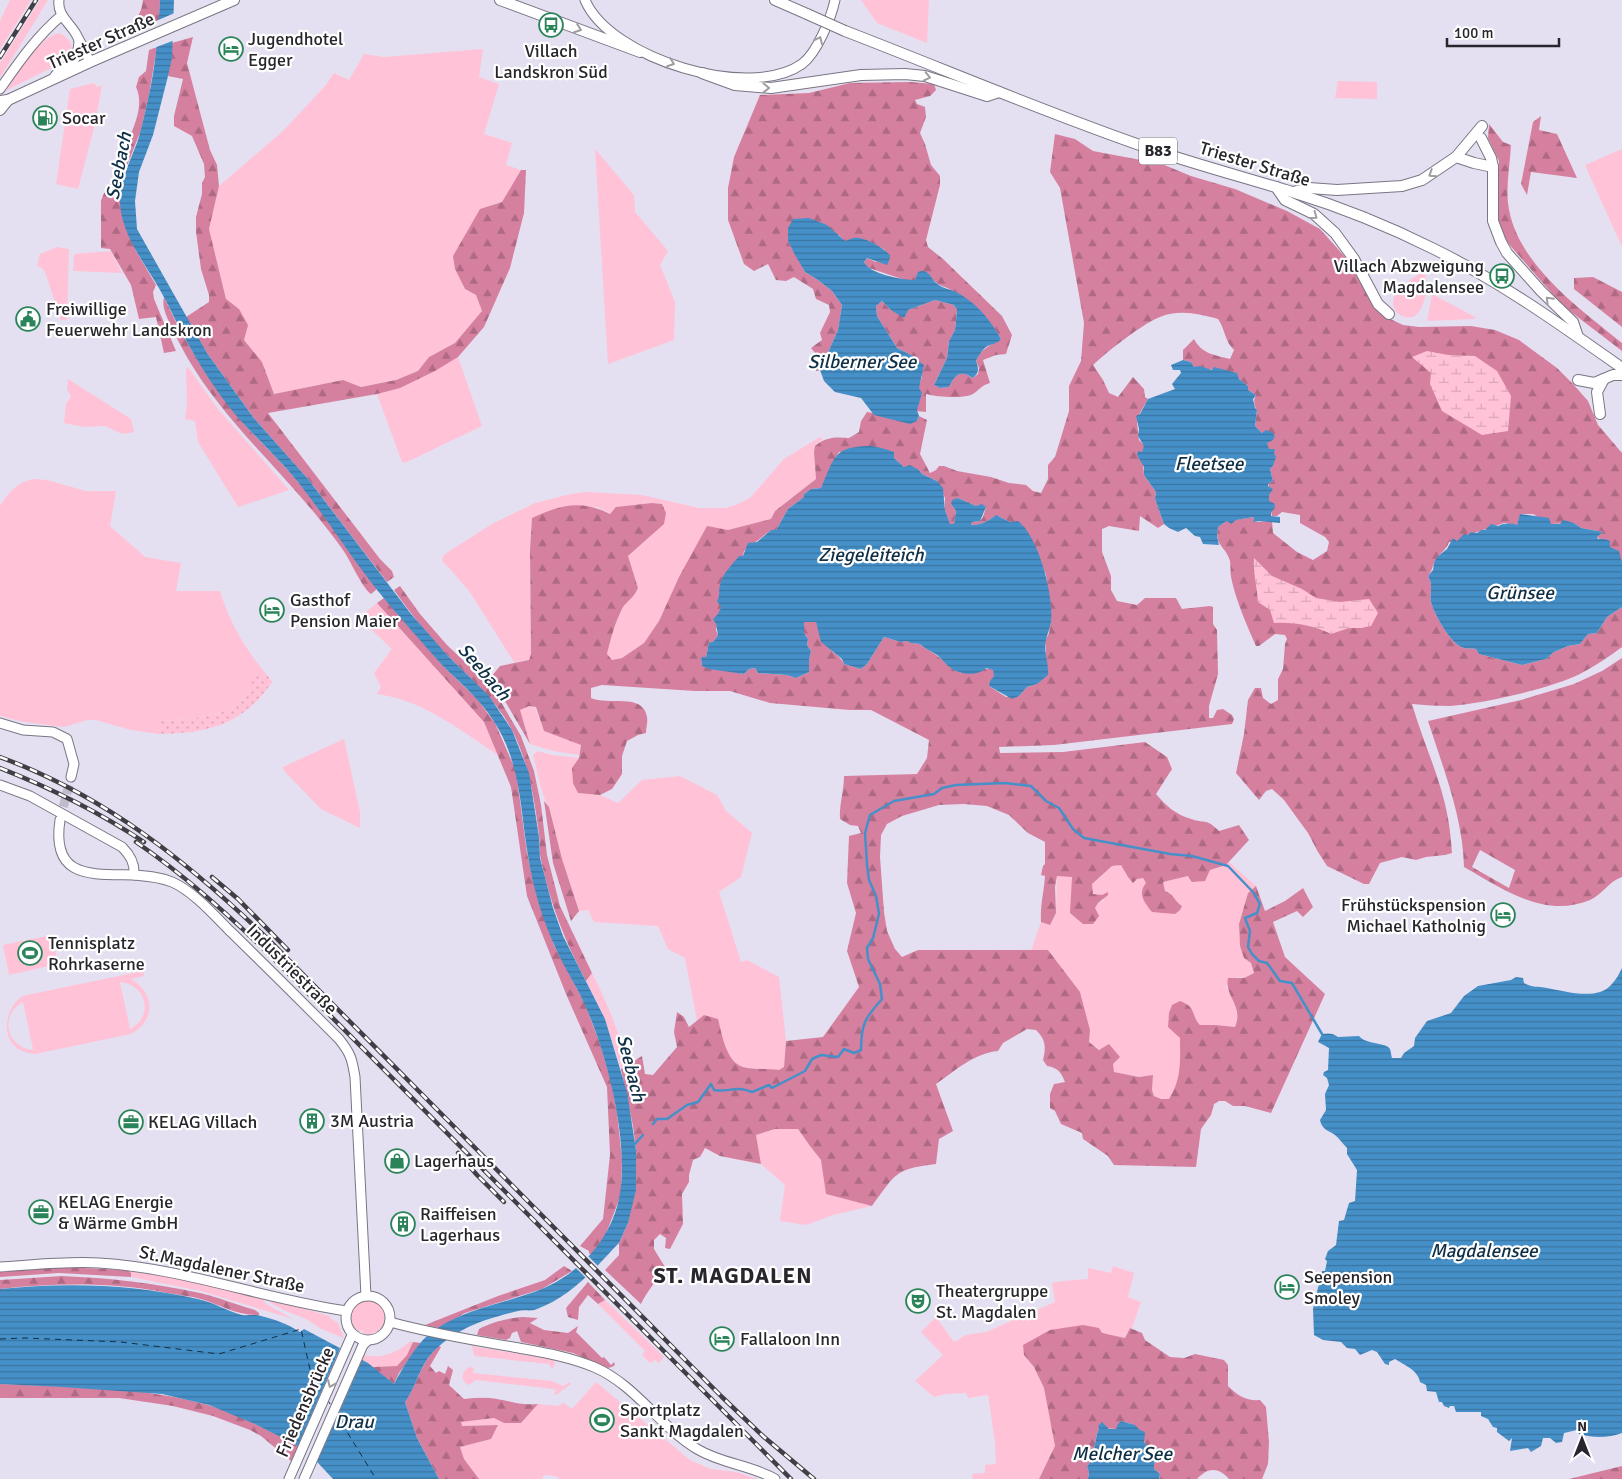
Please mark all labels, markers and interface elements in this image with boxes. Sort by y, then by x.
street label: Triester Straße [44,8,158,74]
bus stop icon: Villach Landskron Süd [538,12,564,38]
scale bar [1447,15,1560,47]
one-way arrow [574,23,582,33]
text: 100 m [1454,24,1494,42]
place label: Jugendhotel Egger [248,28,343,71]
hotel icon: Jugendhotel Egger [218,36,244,62]
one-way arrow [813,36,824,45]
place label: Villach Landskron Süd [494,40,608,83]
one-way arrow [666,57,675,67]
one-way arrow [923,71,932,82]
one-way arrow [762,83,770,93]
fuel station icon: Socar [32,105,58,131]
place label: Socar [62,107,106,129]
water label: Seebach [101,129,137,202]
street label: Triester Straße [1197,137,1313,191]
road number: B83 [1139,138,1177,164]
one-way arrow [1428,168,1437,177]
one-way arrow [1308,210,1318,219]
place label: Villach Abzweigung Magdalensee [1334,255,1484,298]
bus stop icon: Villach Abzweigung Magdalensee [1489,263,1515,289]
one-way arrow [1546,297,1555,306]
place label: Freiwillige Feuerwehr Landskron [46,298,212,341]
public building icon: Freiwillige Feuerwehr Landskron [15,306,41,332]
water label: Silberner See [808,350,918,374]
water label: Fleetsee [1175,452,1245,476]
water label: Ziegeleiteich [818,543,924,567]
water label: Grünsee [1486,581,1555,605]
place label: Gasthof Pension Maier [290,589,399,632]
hotel icon: Gasthof Pension Maier [259,597,285,623]
water label: Seebach [452,638,516,706]
place label: Frühstückspension Michael Katholnig [1341,894,1486,937]
hotel icon: Frühstückspension Michael Katholnig [1490,902,1516,928]
street label: Industriestraße [242,919,342,1019]
place label: Tennisplatz Rohrkaserne [48,932,145,975]
sports icon: Tennisplatz Rohrkaserne [17,940,43,966]
water label: Seebach [611,1032,651,1105]
building icon: 3M Austria [299,1108,325,1134]
office icon: KELAG Villach [118,1109,144,1135]
place label: 3M Austria [330,1110,414,1132]
place label: KELAG Villach [148,1111,257,1133]
shop icon: Lagerhaus [384,1148,410,1174]
place label: Lagerhaus [414,1150,494,1172]
place label: KELAG Energie & Wärme GmbH [58,1191,178,1234]
office icon: KELAG Energie & Wärme GmbH [28,1199,54,1225]
place label: Raiffeisen Lagerhaus [420,1203,500,1246]
building icon: Raiffeisen Lagerhaus [390,1211,416,1237]
water label: Magdalensee [1430,1239,1539,1263]
street label: St.Magdalener Straße [137,1241,307,1297]
district label: ST. MAGDALEN [654,1262,812,1289]
place label: Seepension Smoley [1304,1266,1392,1309]
hotel icon: Seepension Smoley [1274,1274,1300,1300]
place label: Theatergruppe St. Magdalen [936,1280,1048,1323]
theatre icon: Theatergruppe St. Magdalen [905,1288,931,1314]
hotel icon: Fallaloon Inn [709,1326,735,1352]
place label: Fallaloon Inn [740,1328,840,1350]
street label: Friedensbrücke [271,1344,339,1460]
one-way arrow [326,1379,337,1388]
place label: Sportplatz Sankt Magdalen [620,1399,744,1442]
sports icon: Sportplatz Sankt Magdalen [589,1407,615,1433]
water label: Drau [334,1410,375,1434]
north arrow [1557,1414,1607,1464]
text: N [1577,1418,1587,1435]
water label: Melcher See [1072,1442,1173,1466]

